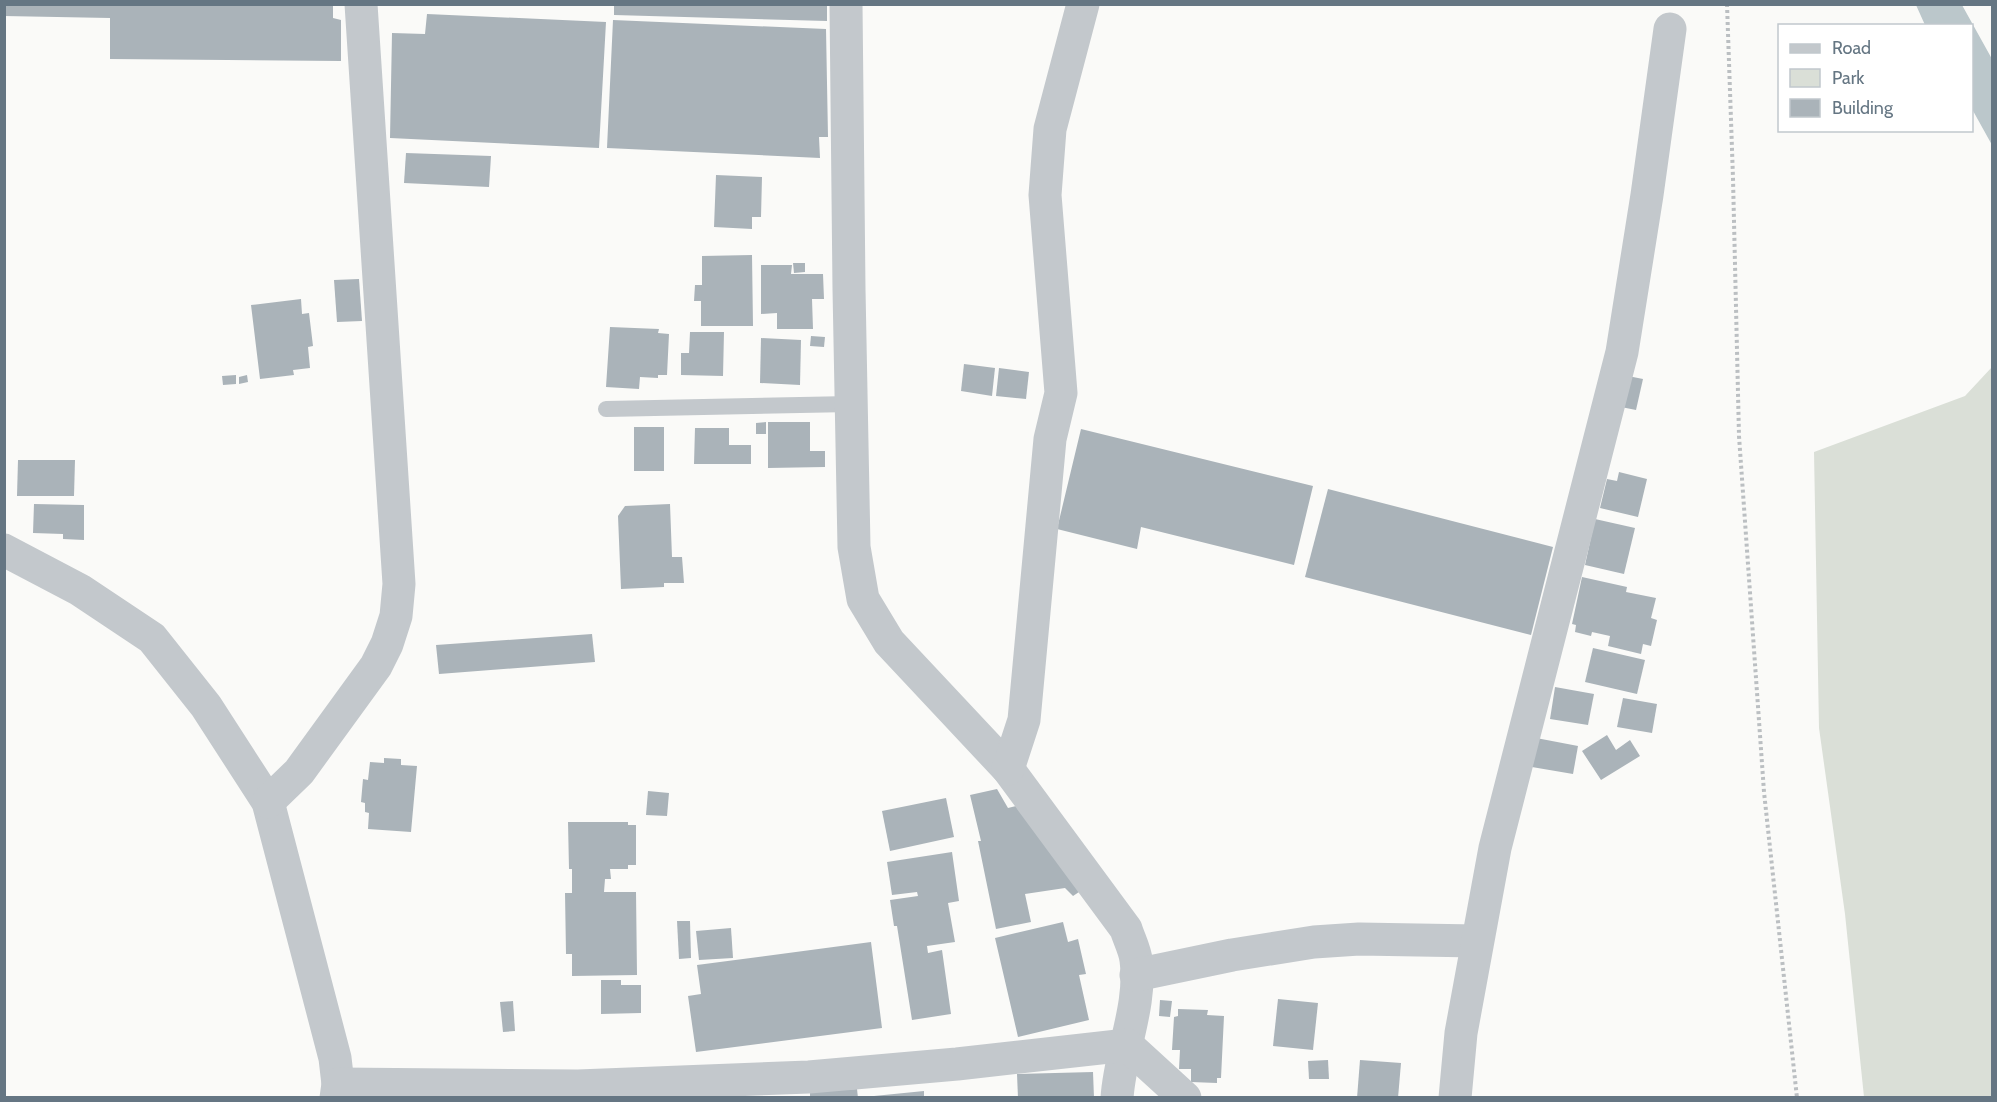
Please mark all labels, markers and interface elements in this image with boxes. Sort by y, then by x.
legend [1778,24,1973,132]
text: Road [1832,37,1871,59]
text: Park [1832,67,1865,89]
text: Building [1832,97,1894,119]

